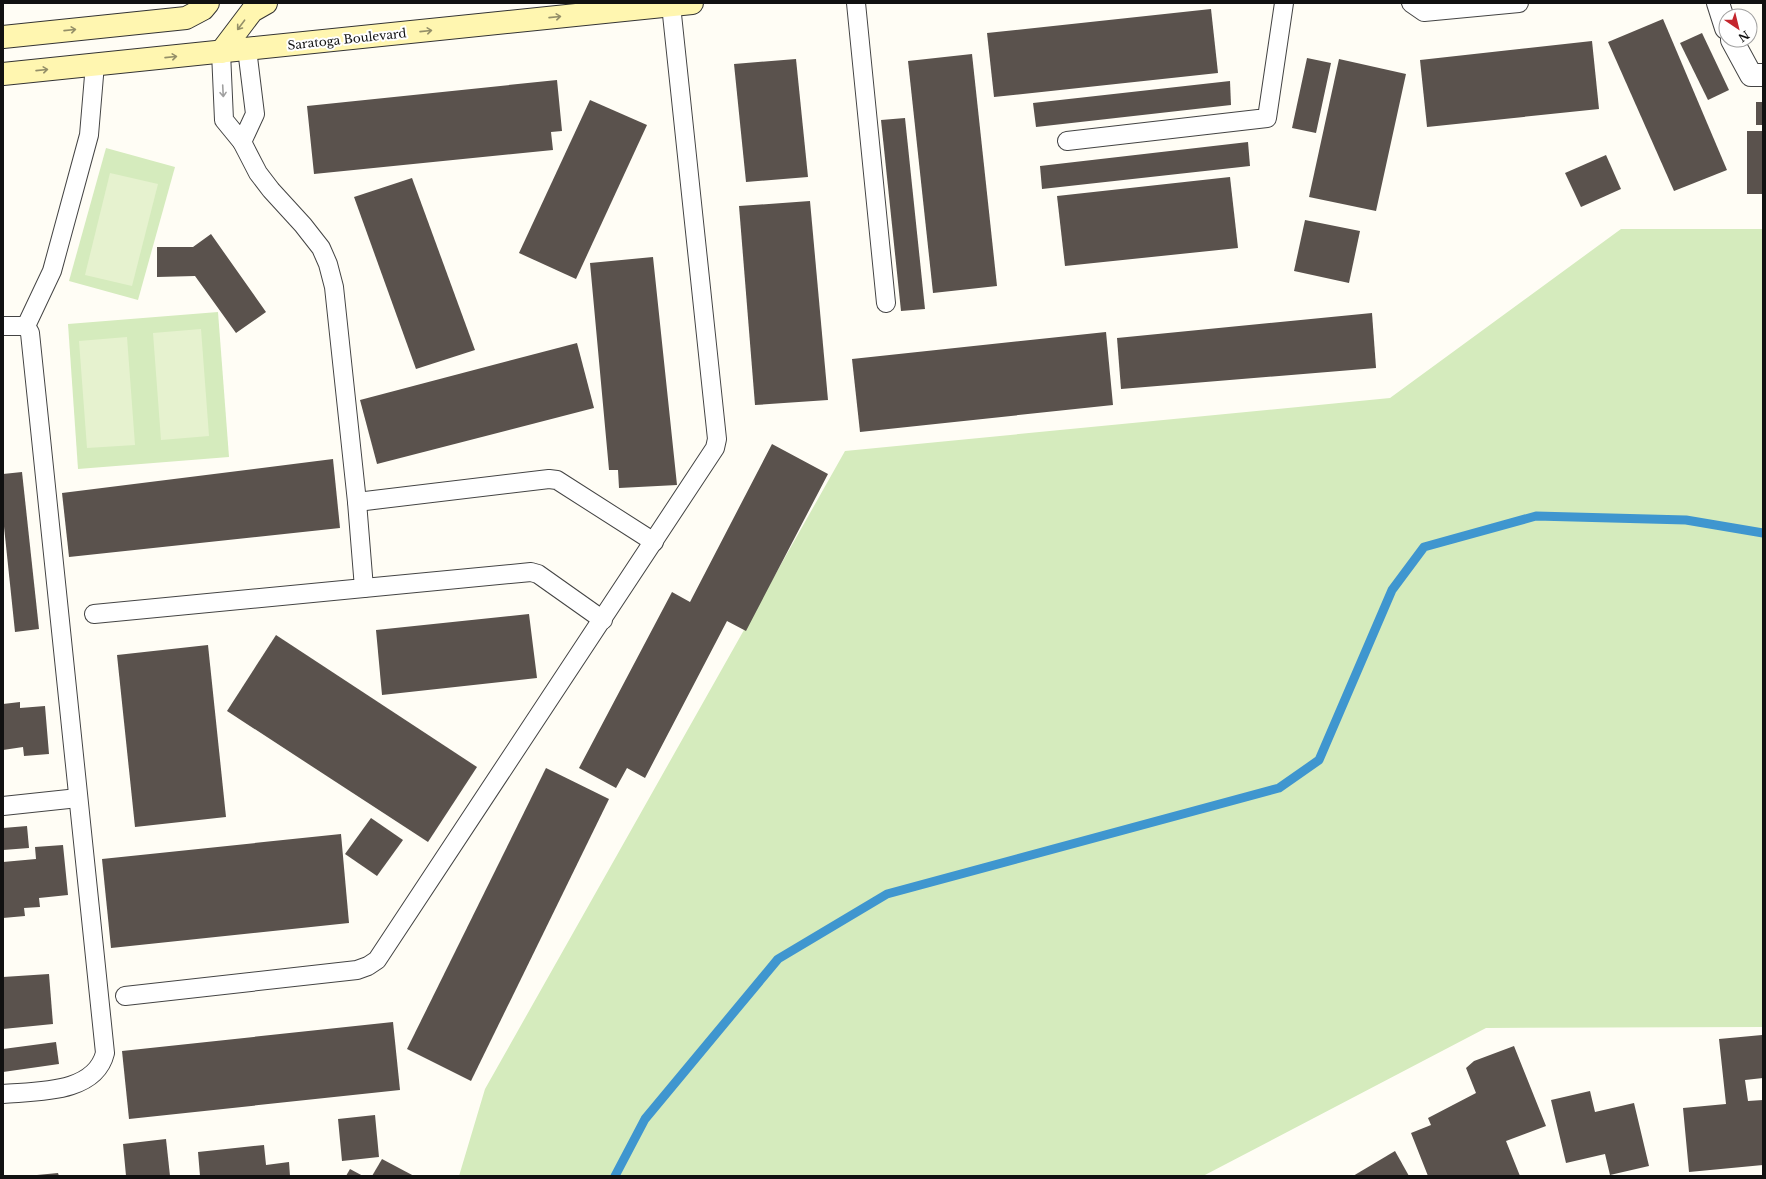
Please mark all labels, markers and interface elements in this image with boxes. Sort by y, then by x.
north arrow [1718,8,1758,48]
one-way arrow [548,13,561,21]
one-way arrow [237,19,245,30]
street label: Saratoga Boulevard [287,25,407,53]
one-way arrow [63,27,76,34]
one-way arrow [419,27,432,34]
text: N [1735,27,1752,45]
one-way arrow [164,53,177,60]
one-way arrow [35,66,48,73]
one-way arrow [219,84,226,97]

